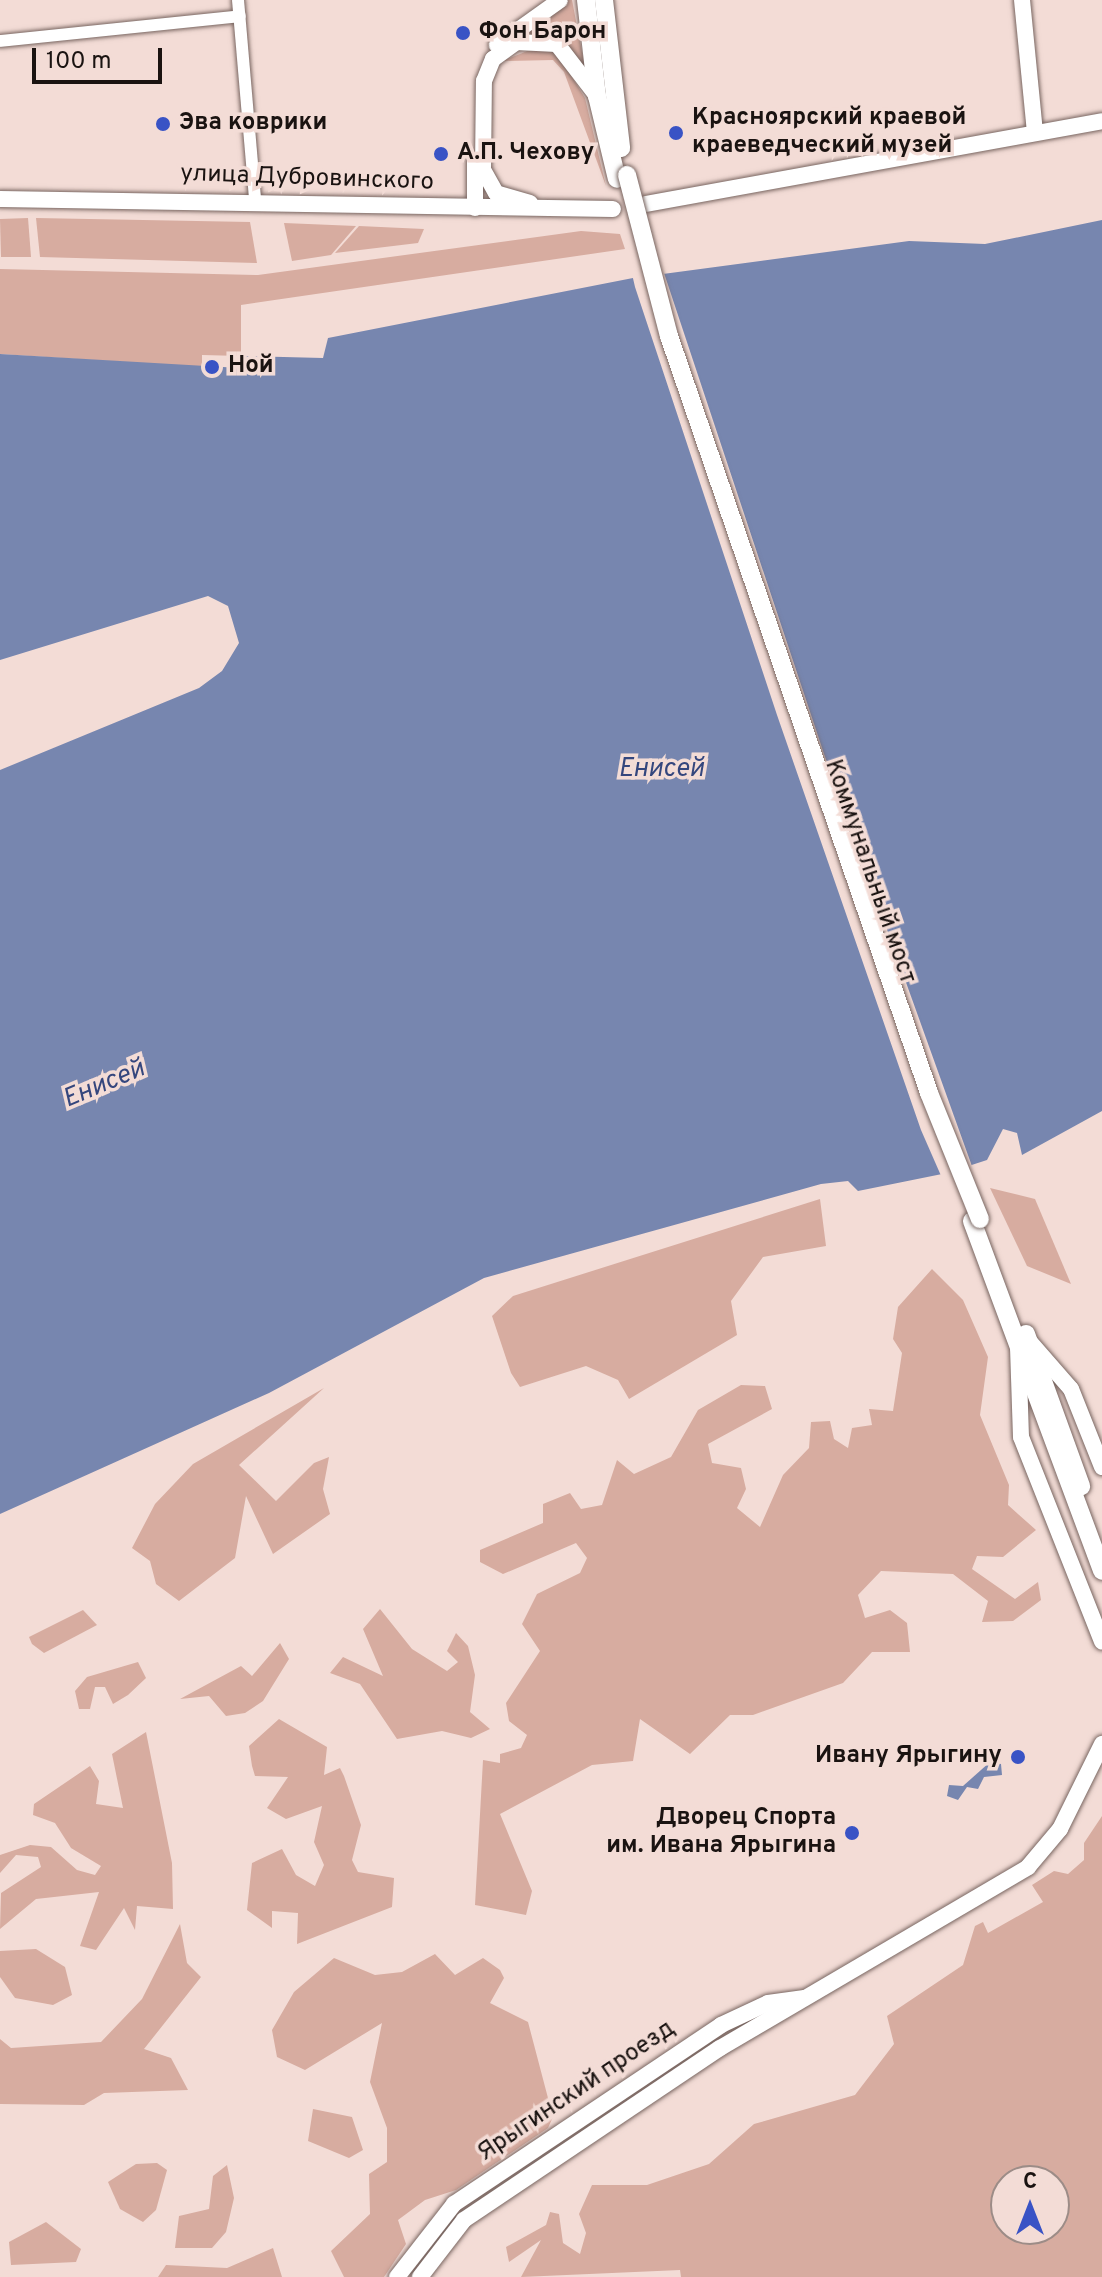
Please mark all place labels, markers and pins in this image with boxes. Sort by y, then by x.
place label: Фон Барон [479,19,606,47]
marker: Фон Барон [454,24,472,42]
place label: Красноярский краевой краеведческий музей [692,105,966,161]
place label: Эва коврики [179,110,327,138]
marker: Эва коврики [154,115,172,133]
marker: Красноярский краевой краеведческий музей [667,124,685,142]
place label: А.П. Чехову [457,140,594,168]
marker: А.П. Чехову [432,145,450,163]
place label: Ной [228,353,274,381]
marker: Ной [203,358,221,376]
place label: Ивану Ярыгину [815,1743,1002,1771]
marker: Ивану Ярыгину [1009,1748,1027,1766]
place label: Дворец Спорта им. Ивана Ярыгина [606,1805,836,1861]
marker: Дворец Спорта им. Ивана Ярыгина [843,1824,861,1842]

